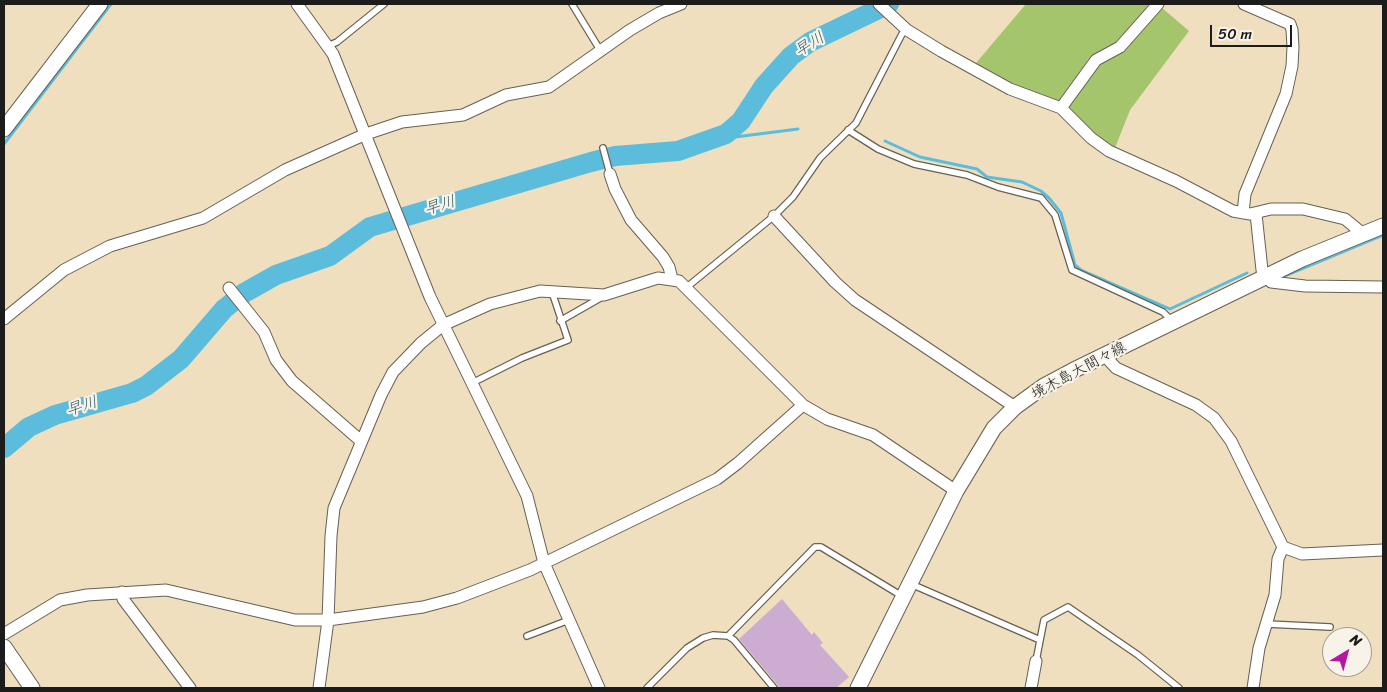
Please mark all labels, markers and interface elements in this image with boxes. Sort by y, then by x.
scale bar [1212,15,1294,47]
text: 50 m [1218,21,1252,47]
water label: 早川 [791,28,829,62]
water label: 早川 [422,192,458,220]
street label: 境木島大間々線 [1028,338,1130,404]
water label: 早川 [64,393,100,421]
north arrow [1322,627,1372,677]
text: N [1344,628,1367,653]

